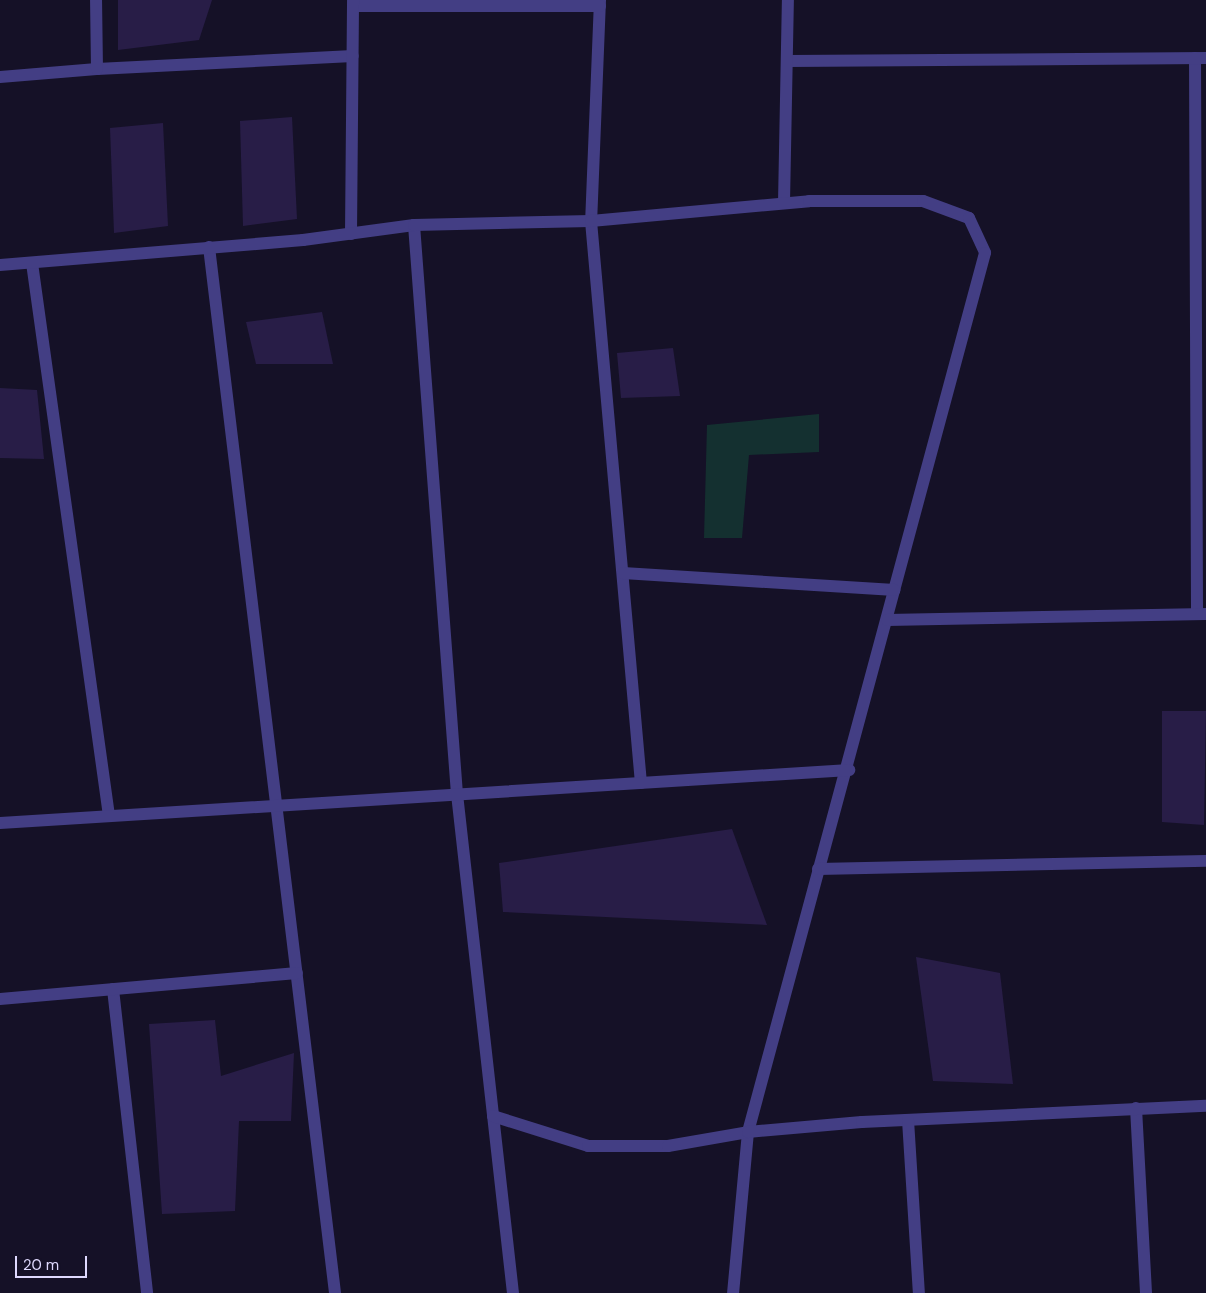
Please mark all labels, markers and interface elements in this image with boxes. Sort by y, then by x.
scale bar [18,1246,90,1278]
text: 20 m [23,1255,59,1275]

